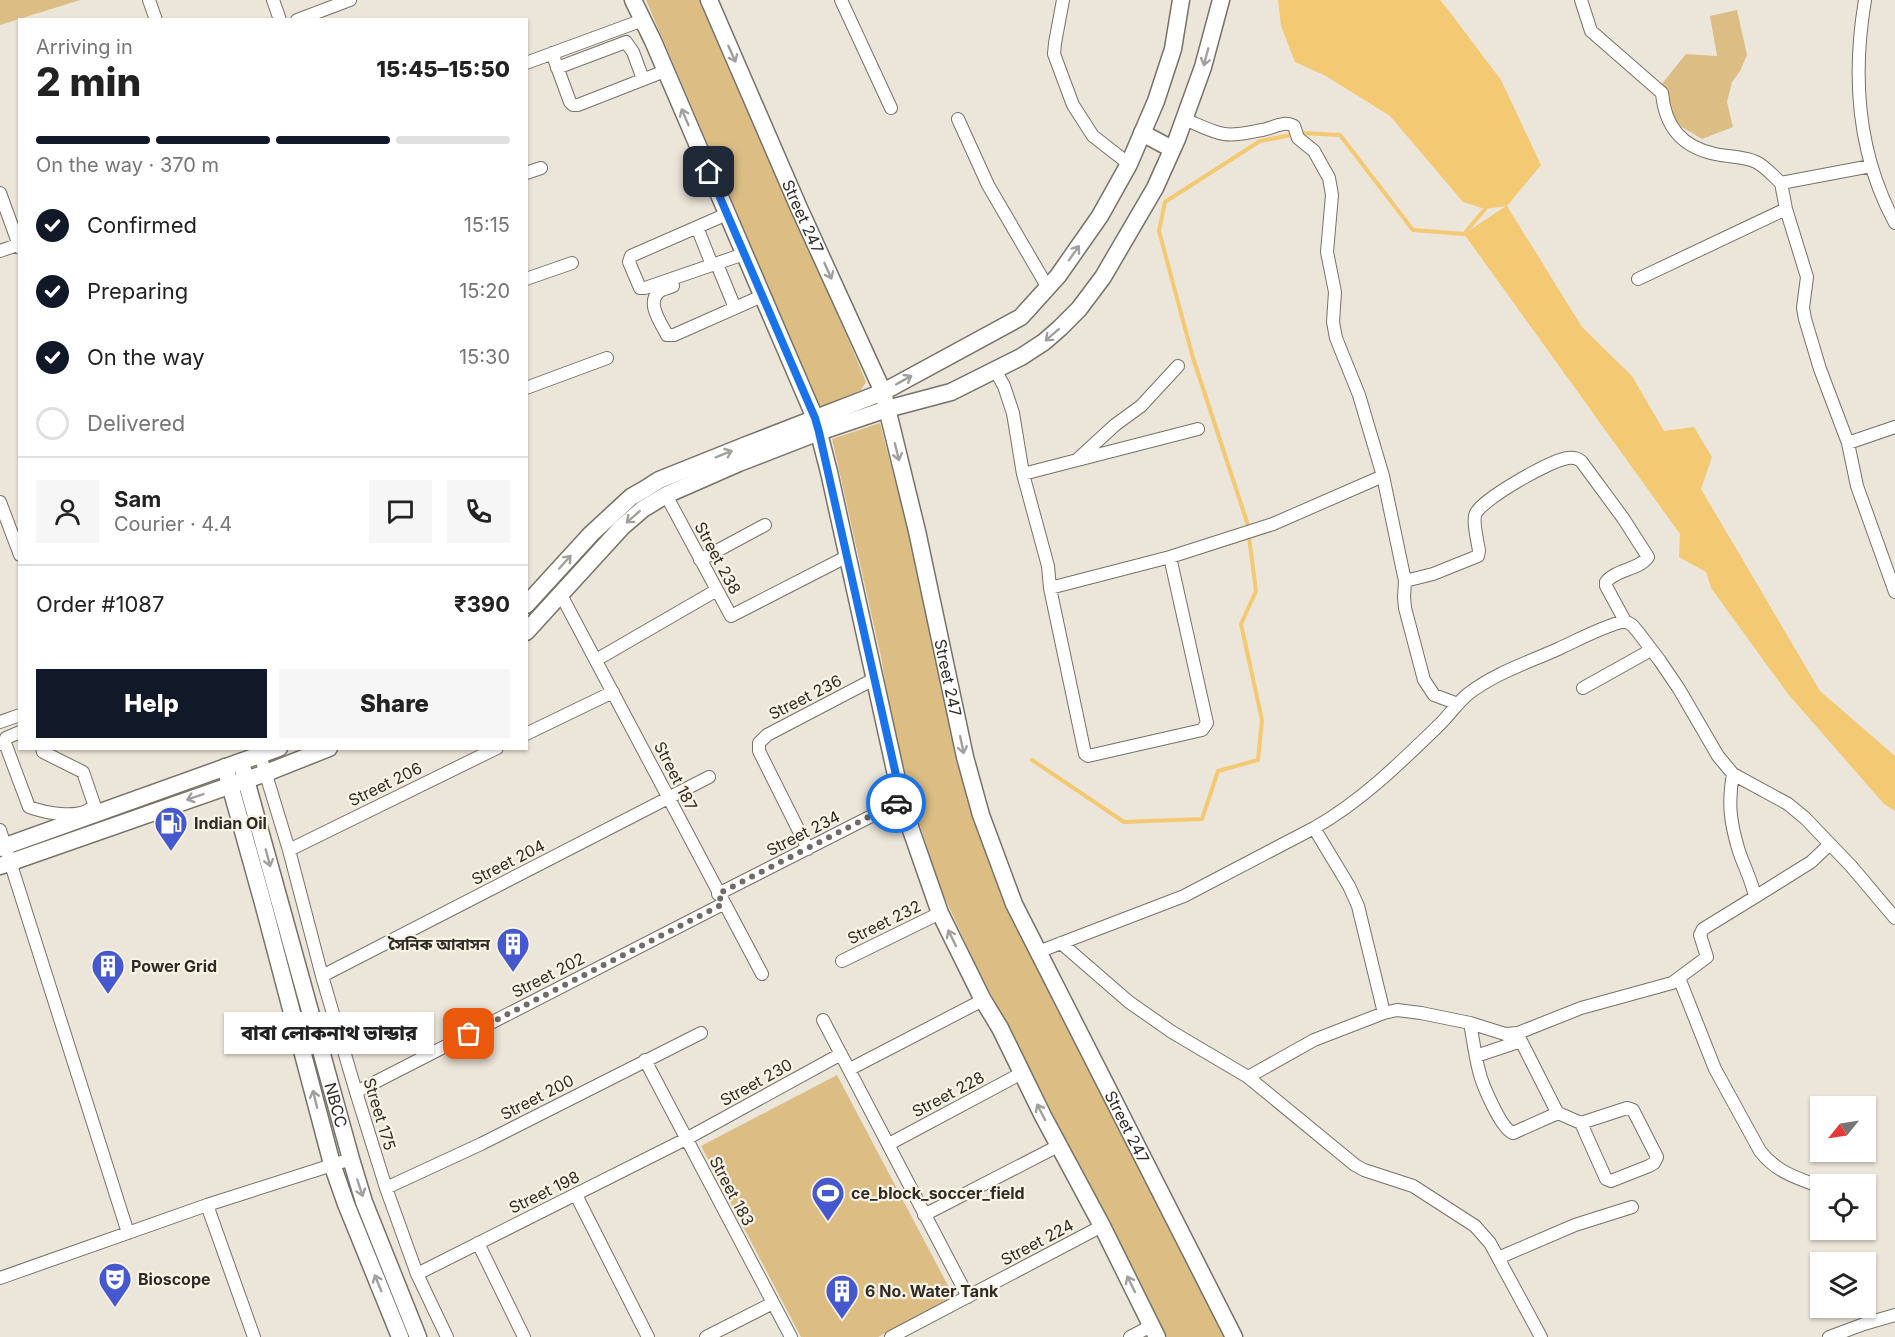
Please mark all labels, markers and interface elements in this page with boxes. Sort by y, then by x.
text: Arriving in [36,35,133,59]
one-way arrow [727,45,738,63]
one-way arrow [1200,47,1211,66]
text: 15:45–15:50 [376,56,510,82]
text: 2 min [36,58,141,105]
one-way arrow [679,108,690,127]
pin [683,146,734,197]
text: On the way · 370 m [36,153,219,177]
icon: home [692,155,725,188]
street label: Street 247 [778,177,828,256]
icon: check [36,209,69,242]
text: Confirmed [87,212,197,238]
text: 15:15 [464,213,510,237]
one-way arrow [1068,245,1080,262]
one-way arrow [823,261,834,279]
icon: check [36,275,69,308]
text: Preparing [87,278,188,304]
text: 15:20 [459,279,510,303]
one-way arrow [1045,328,1060,342]
icon: check [36,341,69,374]
text: On the way [87,344,205,370]
text: 15:30 [459,345,510,369]
one-way arrow [895,374,913,385]
text: Delivered [87,410,185,436]
one-way arrow [892,442,904,461]
one-way arrow [714,448,733,459]
button: person [36,480,99,543]
button: chat [369,480,432,543]
button: phone [447,480,510,543]
text: Sam [114,486,161,512]
one-way arrow [626,510,641,524]
text: Courier · 4.4 [114,512,232,536]
street label: Street 238 [691,518,745,598]
one-way arrow [558,554,572,569]
text: Order #1087 [36,591,164,617]
text: ₹390 [454,591,510,617]
street label: Street 247 [930,637,966,718]
button: Help [36,669,267,738]
button: Share [279,669,510,738]
street label: Street 236 [765,670,845,724]
one-way arrow [957,735,968,754]
street label: Street 187 [650,738,702,814]
street label: Street 206 [345,758,425,810]
courier [866,773,926,833]
icon: car [880,787,913,820]
one-way arrow [187,793,205,804]
fuel station icon: Indian Oil [153,805,189,852]
street label: Street 234 [763,806,843,860]
place label: Indian Oil [194,813,267,833]
street label: Street 204 [468,835,548,889]
one-way arrow [263,849,274,868]
street label: Street 232 [844,896,924,948]
building icon: সৈনিক আবাসন [495,926,531,973]
one-way arrow [946,930,957,948]
place label: সৈনিক আবাসন [387,934,491,954]
building icon: Power Grid [90,948,126,995]
street label: Street 202 [508,948,588,1002]
place label: Power Grid [131,956,217,976]
pin [443,1008,494,1059]
callout: বাবা লোকনাথ ভান্ডার [223,1013,433,1055]
icon: bag [452,1017,485,1050]
text: বাবা লোকনাথ ভান্ডার [241,1021,417,1045]
street label: Street 230 [716,1054,796,1110]
street label: Street 228 [908,1067,988,1121]
street label: Street 200 [497,1070,577,1124]
street label: Street 175 [360,1075,400,1153]
street label: NBCC [320,1080,352,1130]
street label: Street 247 [1100,1087,1154,1166]
one-way arrow [309,1089,320,1108]
north arrow [1810,1096,1876,1162]
map controls [1810,1096,1876,1318]
one-way arrow [1035,1103,1046,1121]
street label: Street 183 [705,1153,759,1229]
street label: Street 198 [505,1166,583,1218]
button: locate [1810,1174,1876,1240]
sports icon: ce_block_soccer_field [810,1175,846,1222]
one-way arrow [355,1178,366,1197]
place label: ce_block_soccer_field [851,1183,1025,1203]
street label: Street 224 [997,1215,1077,1269]
button: layers [1810,1252,1876,1318]
theatre icon: Bioscope [97,1261,133,1308]
place label: Bioscope [138,1269,211,1289]
building icon: 6 No. Water Tank [824,1273,860,1320]
one-way arrow [372,1274,383,1293]
one-way arrow [1125,1276,1137,1294]
place label: 6 No. Water Tank [865,1281,999,1301]

